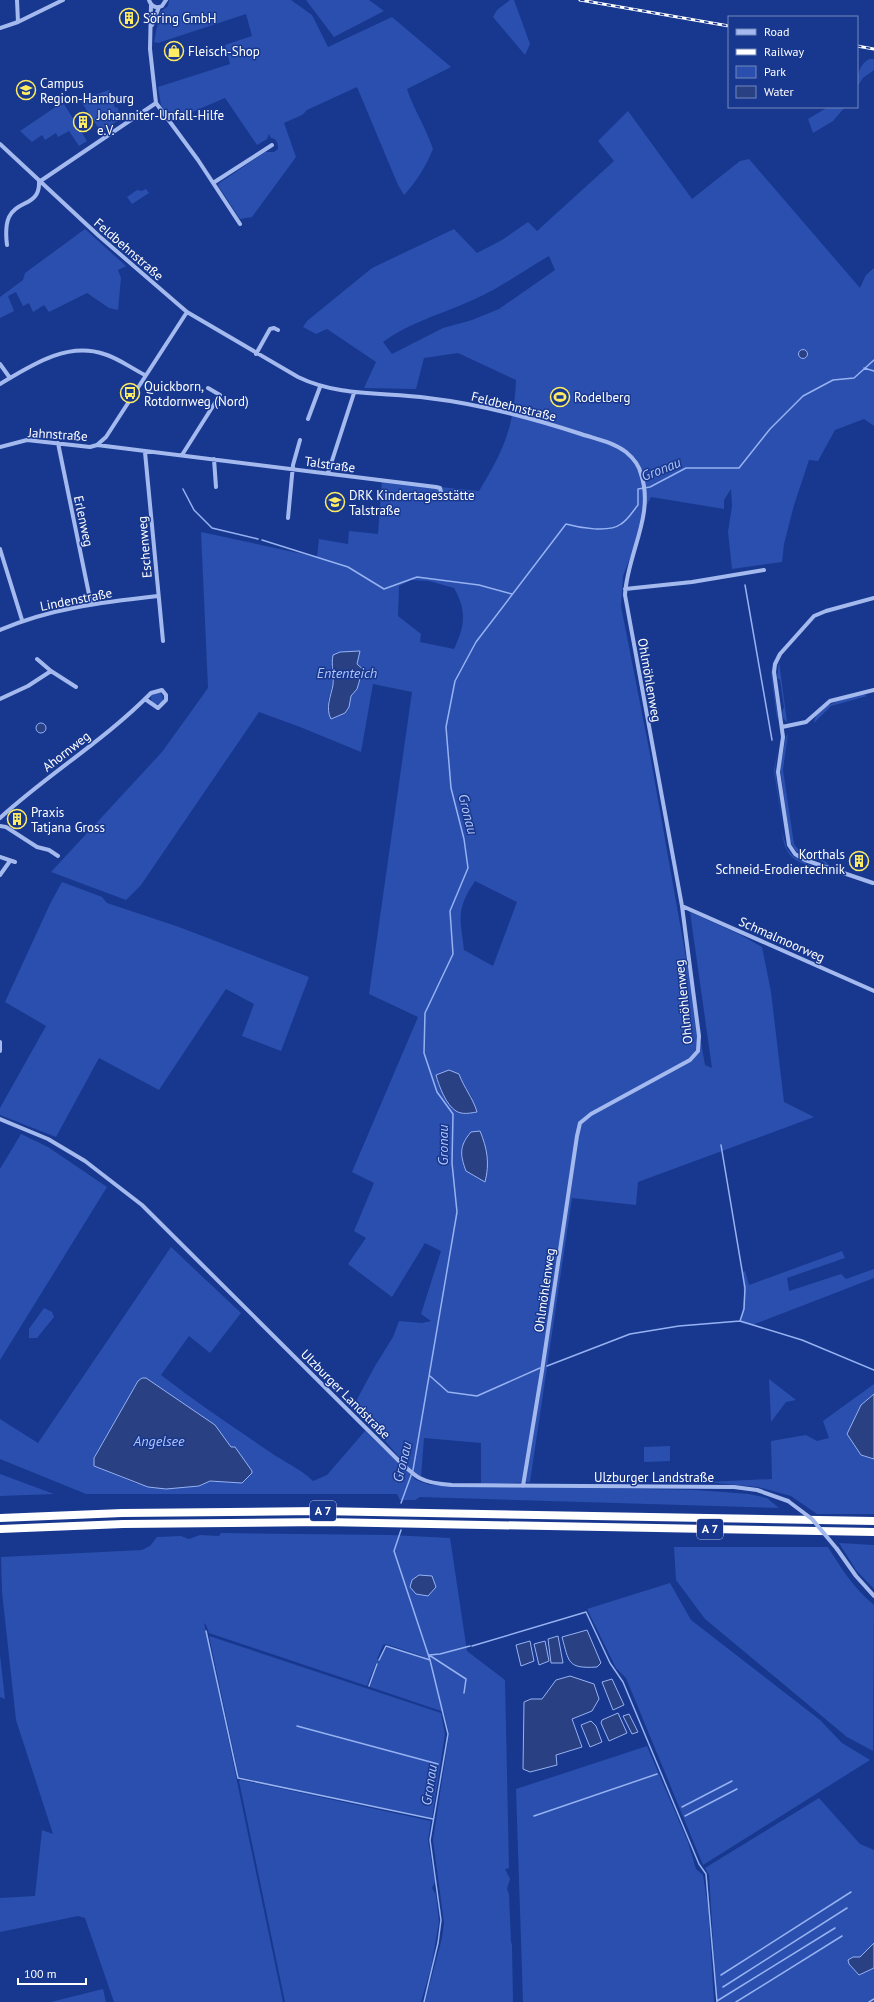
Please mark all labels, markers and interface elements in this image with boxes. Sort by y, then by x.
building icon: Söring GmbH [118,7,140,29]
place label: Söring GmbH [143,10,217,27]
legend [728,16,858,108]
text: Road [764,24,789,39]
shop icon: Fleisch-Shop [163,40,185,62]
place label: Fleisch-Shop [188,43,260,60]
text: Railway [764,44,804,59]
text: Park [764,64,786,79]
place label: Campus Region-Hamburg [40,75,134,107]
school or university icon: Campus Region-Hamburg [15,79,37,101]
text: Water [764,84,794,99]
place label: Johanniter-Unfall-Hilfe e.V. [96,107,224,139]
building icon: Johanniter-Unfall-Hilfe e.V. [72,111,94,133]
street label: Feldbehnstraße [90,214,167,284]
place label: Quickborn, Rotdornweg (Nord) [144,378,249,410]
bus stop icon: Quickborn, Rotdornweg (Nord) [119,382,141,404]
sports icon: Rodelberg [549,386,571,408]
street label: Feldbehnstraße [470,388,558,425]
place label: Rodelberg [574,389,631,406]
street label: Jahnstraße [27,424,88,445]
street label: Talstraße [303,453,356,476]
water label: Gronau [639,453,683,485]
place label: DRK Kindertagesstätte Talstraße [349,487,475,519]
school or university icon: DRK Kindertagesstätte Talstraße [324,491,346,513]
street label: Erlenweg [70,494,97,548]
street label: Eschenweg [133,515,156,579]
street label: Lindenstraße [39,584,114,615]
street label: Ohlmöhlenweg [634,637,665,723]
water label: Ententeich [317,664,377,682]
street label: Ahornweg [39,727,94,775]
water label: Gronau [454,792,482,836]
place label: Praxis Tatjana Gross [31,804,105,836]
building icon: Praxis Tatjana Gross [6,808,28,830]
place label: Korthals Schneid-Erodiertechnik [715,846,846,878]
building icon: Korthals Schneid-Erodiertechnik [848,850,870,872]
street label: Schmalmoorweg [736,913,827,966]
street label: Ohlmöhlenweg [671,959,696,1045]
water label: Gronau [434,1125,452,1166]
street label: Ohlmöhlenweg [530,1247,559,1333]
street label: Ulzburger Landstraße [297,1346,394,1443]
water label: Angelsee [133,1432,185,1450]
water label: Gronau [388,1440,416,1484]
street label: Ulzburger Landstraße [594,1469,714,1486]
road number: A 7 [310,1501,336,1521]
road number: A 7 [697,1519,723,1539]
water label: Gronau [417,1763,441,1807]
scale bar [18,1960,86,1986]
text: 100 m [24,1966,57,1981]

